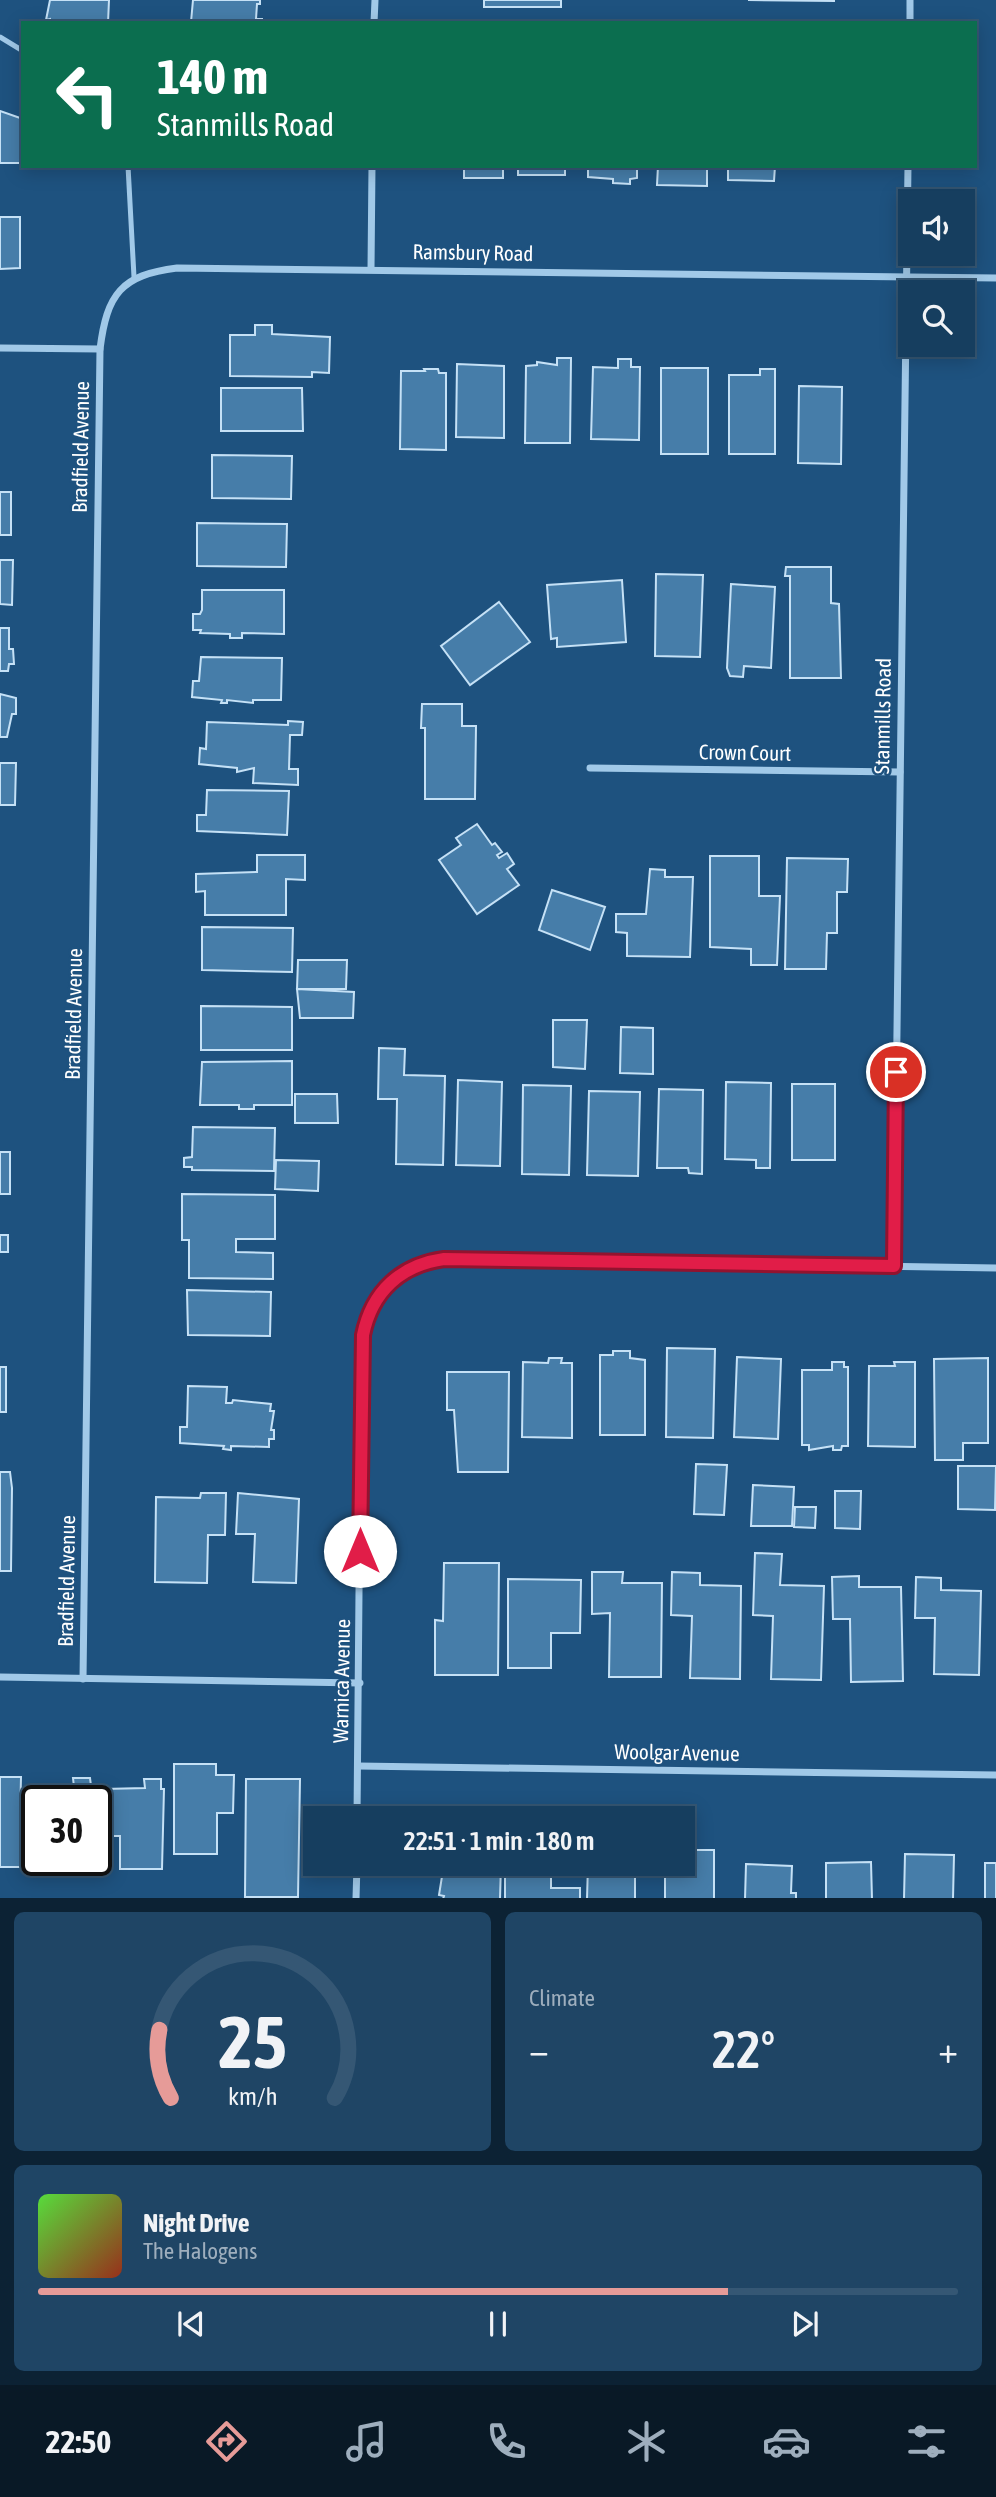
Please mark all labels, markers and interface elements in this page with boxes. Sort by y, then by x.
text: 140 m [157,48,268,104]
icon: left [42,49,133,140]
text: Stanmills Road [157,106,334,143]
map controls [898,189,975,357]
button: sound [898,189,975,266]
street label: Ramsbury Road [412,239,534,265]
button: search [898,280,975,357]
street label: Bradfield Avenue [67,381,93,513]
street label: Stanmills Road [869,658,895,774]
street label: Crown Court [699,739,791,765]
street label: Bradfield Avenue [60,948,86,1080]
pin [866,1042,926,1102]
icon: arrive [877,1053,915,1091]
position arrow [323,1514,397,1588]
street label: Bradfield Avenue [53,1515,79,1647]
street label: Warnica Avenue [328,1619,354,1743]
street label: Woolgar Avenue [614,1739,740,1765]
speed limit sign: 30 [21,1785,112,1876]
text: 22:51 · 1 min · 180 m [404,1826,594,1856]
text: Climate [529,1985,595,2011]
text: 25 [218,2000,287,2083]
text: 22° [712,2019,775,2079]
text: − [529,2028,549,2071]
text: + [938,2028,958,2071]
text: km/h [228,2081,277,2109]
text: Night Drive [143,2208,250,2238]
text: The Halogens [143,2238,257,2264]
icon: previous [172,2305,210,2343]
icon: pause [479,2305,517,2343]
icon: next [786,2305,824,2343]
icon: directions [202,2417,251,2466]
icon: music [342,2417,391,2466]
icon: phone [482,2417,531,2466]
icon: climate [622,2417,671,2466]
icon: car [762,2417,811,2466]
icon: filters [902,2417,951,2466]
text: 22:50 [45,2423,111,2460]

